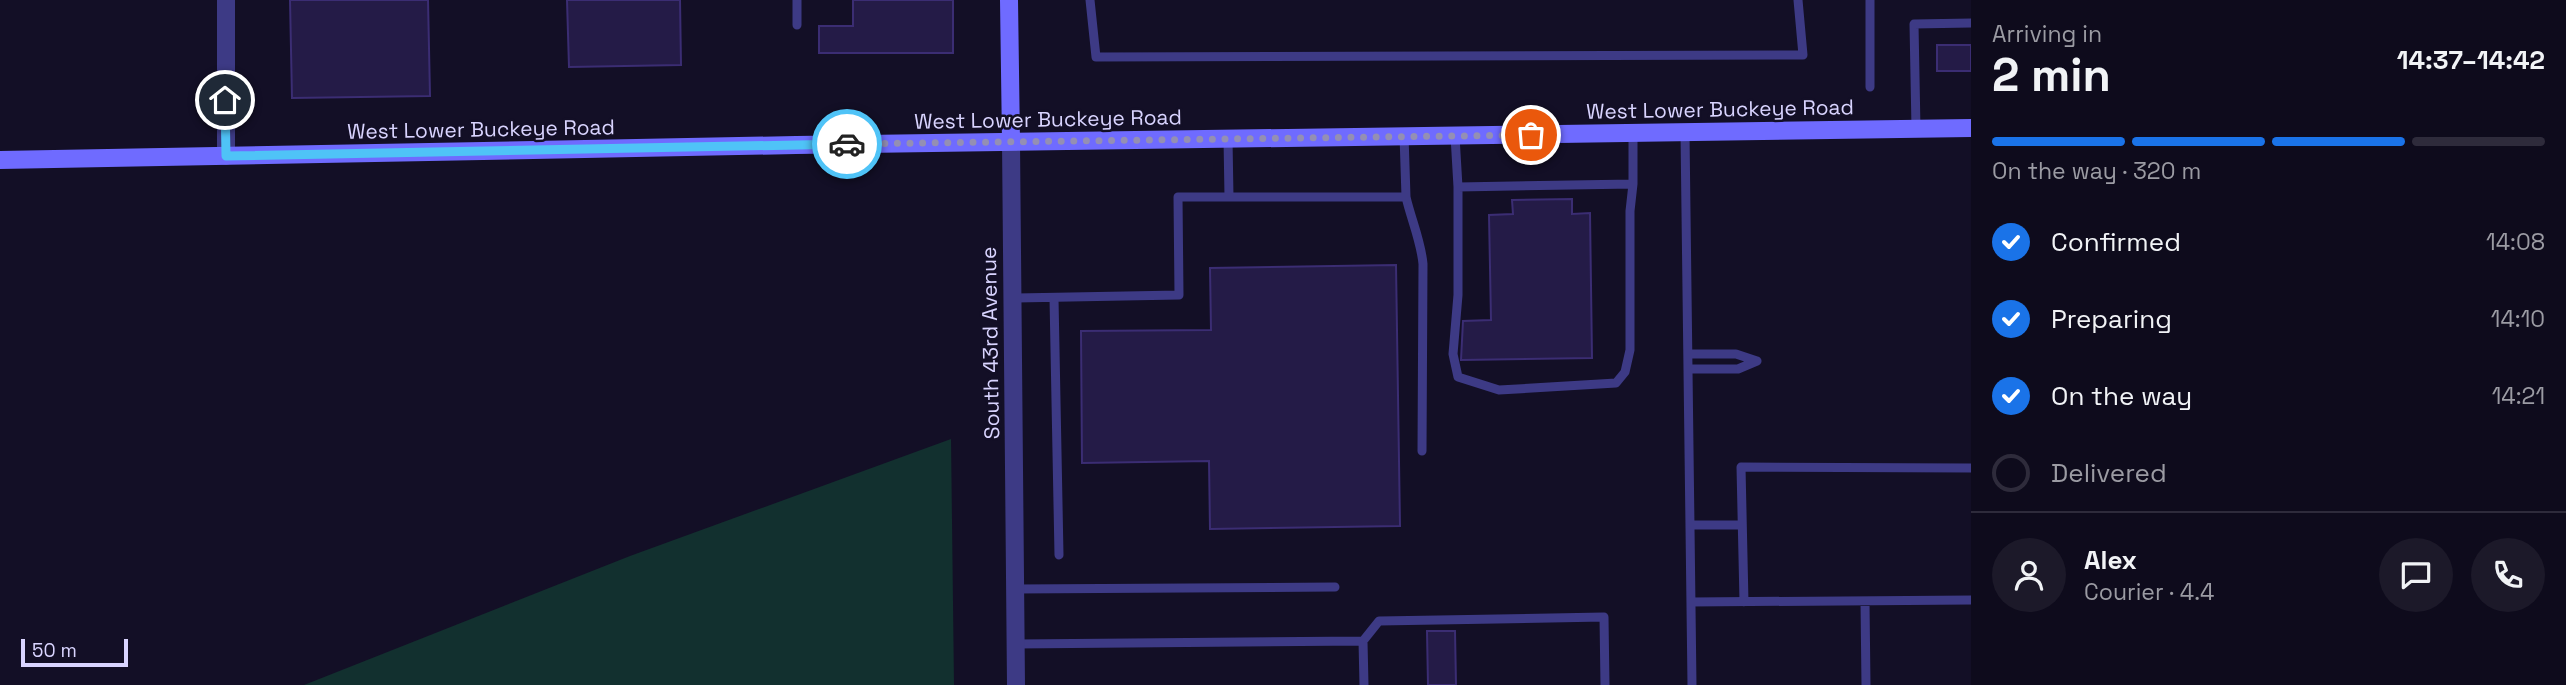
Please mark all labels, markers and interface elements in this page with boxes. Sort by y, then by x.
text: Arriving in [1992,19,2102,49]
text: 14:37–14:42 [2397,43,2545,77]
text: 2 min [1992,46,2111,104]
pin [195,70,255,130]
icon: home [206,81,244,119]
street label: West Lower Buckeye Road [1586,93,1854,125]
street label: West Lower Buckeye Road [914,103,1182,135]
pin [1501,105,1561,165]
courier [812,109,882,179]
street label: West Lower Buckeye Road [347,113,615,145]
icon: bag [1512,116,1550,154]
icon: car [828,125,866,163]
text: On the way · 320 m [1992,156,2201,186]
icon: check [1992,223,2030,261]
text: Confirmed [2051,225,2181,259]
text: 14:08 [2486,227,2545,257]
street label: South 43rd Avenue [975,246,1005,440]
icon: check [1992,300,2030,338]
text: Preparing [2051,302,2172,336]
text: 14:10 [2491,304,2545,334]
icon: check [1992,377,2030,415]
text: On the way [2051,379,2192,413]
text: 14:21 [2492,381,2545,411]
text: Delivered [2051,456,2167,490]
button: person [1992,538,2066,612]
button: chat [2379,538,2453,612]
button: phone [2471,538,2545,612]
text: Alex [2084,543,2137,577]
text: Courier · 4.4 [2084,577,2214,607]
scale bar [21,636,128,668]
text: 50 m [32,638,77,663]

